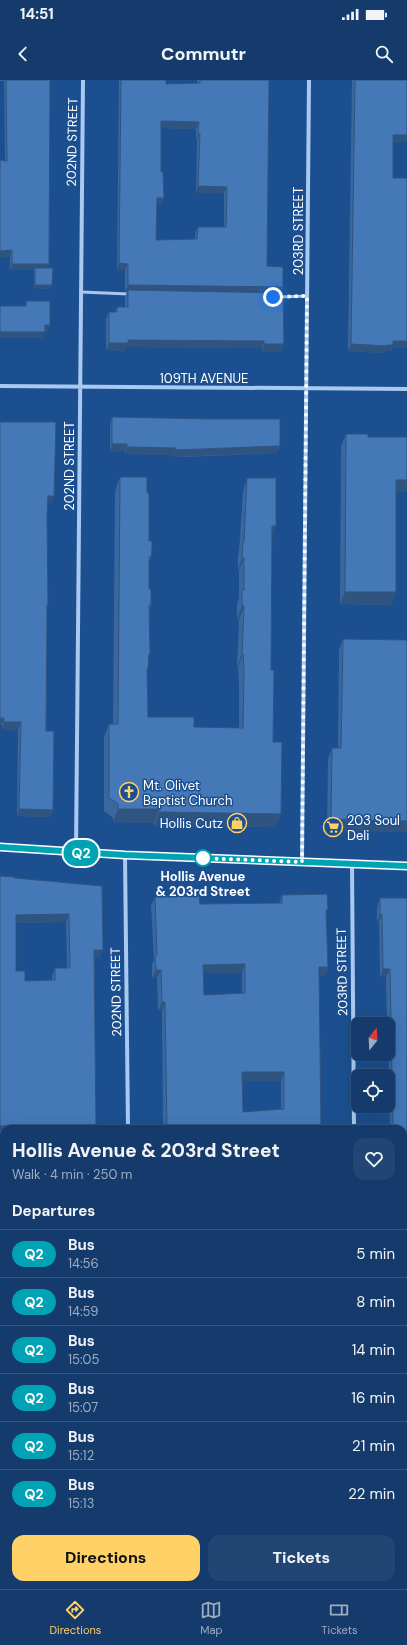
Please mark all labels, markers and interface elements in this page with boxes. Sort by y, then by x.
text: 14:51 [20,4,54,24]
text: Commutr [161,42,246,66]
icon: back [12,43,34,65]
icon: search [373,43,395,65]
street label: 202ND STREET [63,97,81,187]
street label: 203RD STREET [290,187,307,275]
your location [263,287,283,307]
street label: 109TH AVENUE [160,370,248,387]
street label: 202ND STREET [61,421,78,511]
place label: Mt. Olivet Baptist Church [143,777,233,809]
church icon: Mt. Olivet Baptist Church [118,781,140,803]
shop icon: Hollis Cutz [226,812,248,834]
place label: 203 Soul Deli [347,812,400,844]
place label: Hollis Cutz [160,815,223,832]
supermarket icon: 203 Soul Deli [322,816,344,838]
line badge: Q2 [63,840,99,866]
text: Q2 [71,844,91,862]
marker: Hollis Avenue & 203rd Street [194,849,212,867]
place label: Hollis Avenue & 203rd Street [156,868,250,900]
street label: 203RD STREET [333,928,351,1016]
street label: 202ND STREET [107,947,125,1037]
north arrow [351,1017,395,1061]
map controls [351,1017,395,1113]
button: locate [351,1069,395,1113]
text: Hollis Avenue & 203rd Street [12,1138,280,1163]
button: heart [353,1138,395,1180]
text: Walk · 4 min · 250 m [12,1166,132,1183]
text: Departures [12,1201,95,1221]
text: Bus [68,1235,95,1255]
text: 5 min [356,1244,395,1264]
text: Q2 [24,1245,44,1263]
text: 14:56 [68,1255,99,1272]
text: Bus [68,1283,95,1303]
text: 8 min [356,1292,395,1312]
text: Q2 [24,1293,44,1311]
text: 14:59 [68,1303,98,1320]
text: Bus [68,1331,95,1351]
text: 14 min [352,1340,395,1360]
text: Q2 [24,1341,44,1359]
text: 15:05 [68,1351,99,1368]
text: Bus [68,1379,95,1399]
text: 16 min [351,1388,395,1408]
text: Q2 [24,1389,44,1407]
text: 15:07 [68,1399,98,1416]
text: Bus [68,1427,95,1447]
text: 21 min [352,1436,395,1456]
text: Q2 [24,1437,44,1455]
text: 15:12 [68,1447,94,1464]
text: Bus [68,1475,95,1495]
text: 22 min [348,1484,395,1504]
text: Q2 [24,1485,44,1503]
text: 15:13 [68,1495,94,1512]
button: Directions [12,1535,200,1581]
button: Tickets [208,1535,395,1581]
tab: Directions [49,1599,101,1637]
tab: Map [200,1599,222,1637]
tab: Tickets [321,1599,358,1637]

